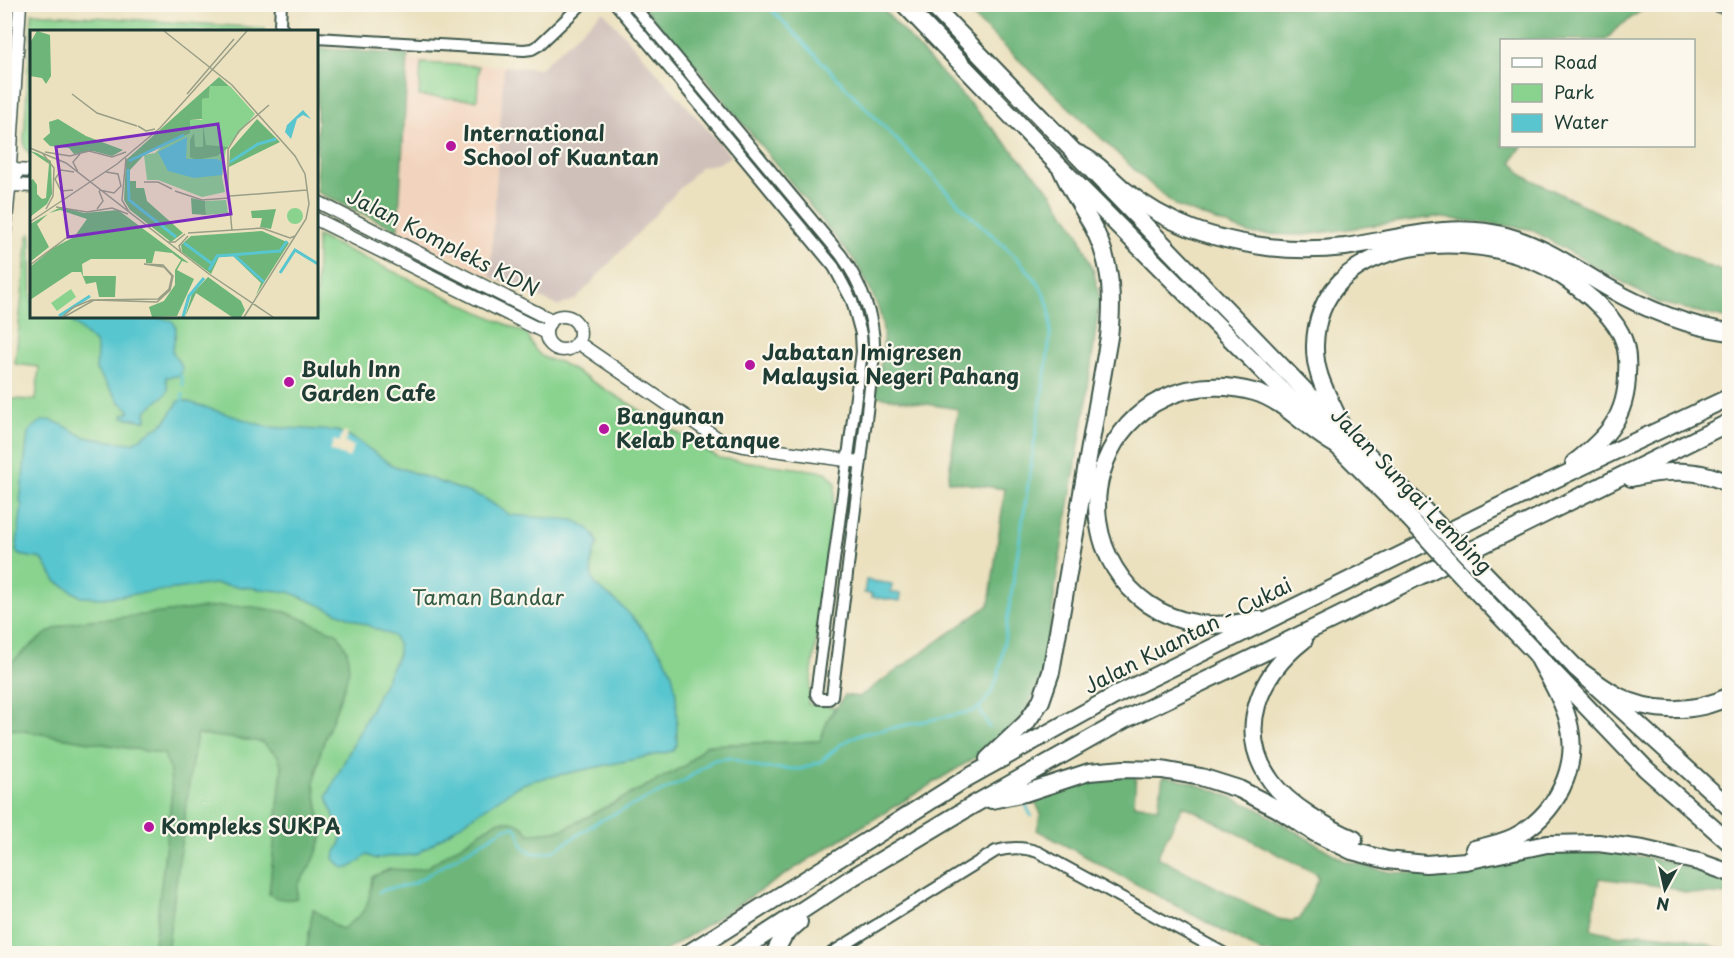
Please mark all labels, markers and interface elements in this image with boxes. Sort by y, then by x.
inset map [30,30,318,318]
legend [1500,39,1695,147]
text: Road [1554,48,1598,75]
text: Park [1554,78,1594,105]
text: Water [1554,108,1609,135]
place label: International School of Kuantan [463,116,659,172]
marker: International School of Kuantan [444,139,458,153]
street label: Jalan Kompleks KDN [342,179,546,304]
place label: Jabatan Imigresen Malaysia Negeri Pahang [762,335,1019,391]
place label: Buluh Inn Garden Cafe [301,352,436,408]
marker: Jabatan Imigresen Malaysia Negeri Pahang [743,358,757,372]
marker: Buluh Inn Garden Cafe [282,375,296,389]
place label: Bangunan Kelab Petanque [616,399,780,455]
street label: Jalan Sungai Lembing [1324,399,1501,580]
marker: Bangunan Kelab Petanque [597,422,611,436]
street label: Jalan Kuantan - Cukai [1077,568,1297,701]
park label: Taman Bandar [412,580,564,612]
place label: Kompleks SUKPA [161,809,341,841]
marker: Kompleks SUKPA [142,820,156,834]
north arrow [1635,859,1695,919]
text: N [1655,892,1671,918]

